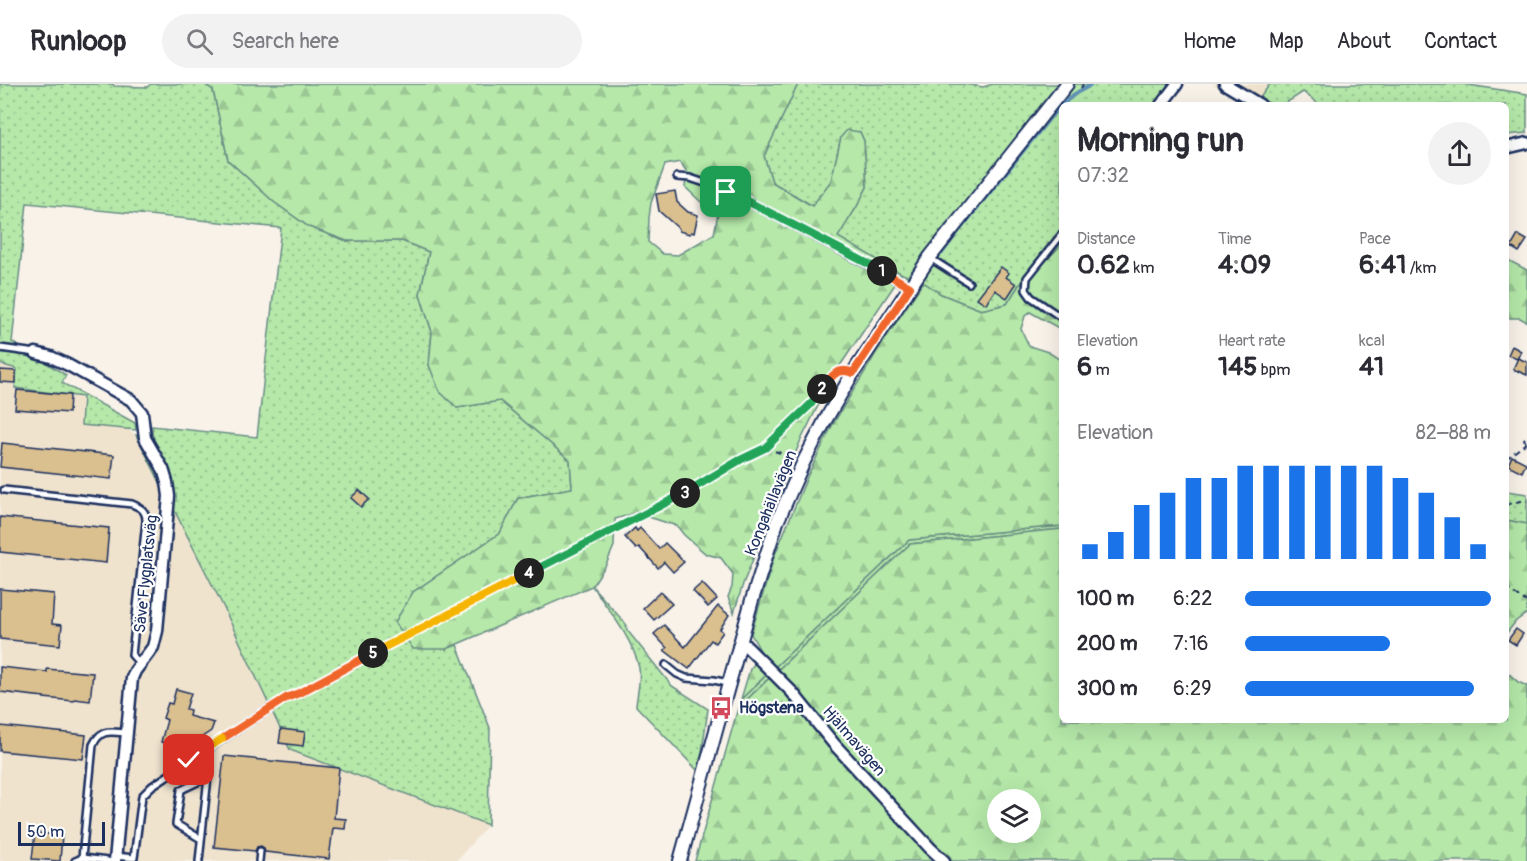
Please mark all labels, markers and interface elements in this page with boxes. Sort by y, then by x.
search box [162,14,582,68]
text: Runloop [30,24,126,59]
icon: search [183,25,216,58]
text: Search here [231,27,339,55]
text: Home [1183,28,1236,55]
text: Map [1269,28,1304,55]
text: About [1337,28,1391,55]
text: Contact [1424,28,1497,55]
text: Morning run [1077,120,1244,161]
button: share [1428,122,1491,185]
text: 07:32 [1077,163,1129,188]
pin [700,166,751,217]
icon: arrive [709,175,742,208]
text: Distance [1077,229,1136,249]
text: Time [1218,229,1251,249]
text: Pace [1359,229,1391,249]
text: 0.62 [1077,249,1130,281]
text: 4:09 [1218,249,1271,281]
text: 6:41 [1359,249,1406,281]
pin: 1 [867,256,897,286]
text: km [1130,258,1154,278]
text: /km [1406,258,1436,278]
text: 1 [879,261,885,281]
text: Elevation [1077,331,1138,351]
text: Heart rate [1218,331,1285,351]
text: kcal [1359,331,1385,351]
text: 6 [1077,351,1092,383]
text: 145 [1218,351,1257,383]
text: 41 [1359,351,1384,383]
text: m [1092,360,1110,380]
text: bpm [1257,360,1290,380]
pin: 2 [807,374,837,404]
text: 2 [818,379,826,399]
text: Elevation [1077,420,1153,445]
text: 82–88 m [1416,420,1491,445]
street label: Kongahällavägen [741,447,801,559]
pin: 3 [670,478,700,508]
text: 3 [681,483,689,503]
street label: Säve Flygplatsväg [130,514,162,634]
pin: 4 [514,558,544,588]
text: 4 [524,563,534,583]
text: 100 m [1077,586,1134,611]
text: 6:22 [1173,586,1212,611]
text: 200 m [1077,631,1138,656]
text: 7:16 [1173,631,1208,656]
pin: 5 [358,638,388,668]
text: 5 [369,643,377,663]
text: 300 m [1077,676,1138,701]
text: 6:29 [1173,676,1211,701]
bus stop icon: Högstena [708,695,734,721]
place label: Högstena [739,698,804,718]
street label: Hjälmavägen [818,702,890,780]
pin [163,734,214,785]
icon: check [172,743,205,776]
map controls [987,789,1041,843]
button: layers [987,789,1041,843]
scale bar [18,819,105,846]
text: 50 m [27,822,64,842]

